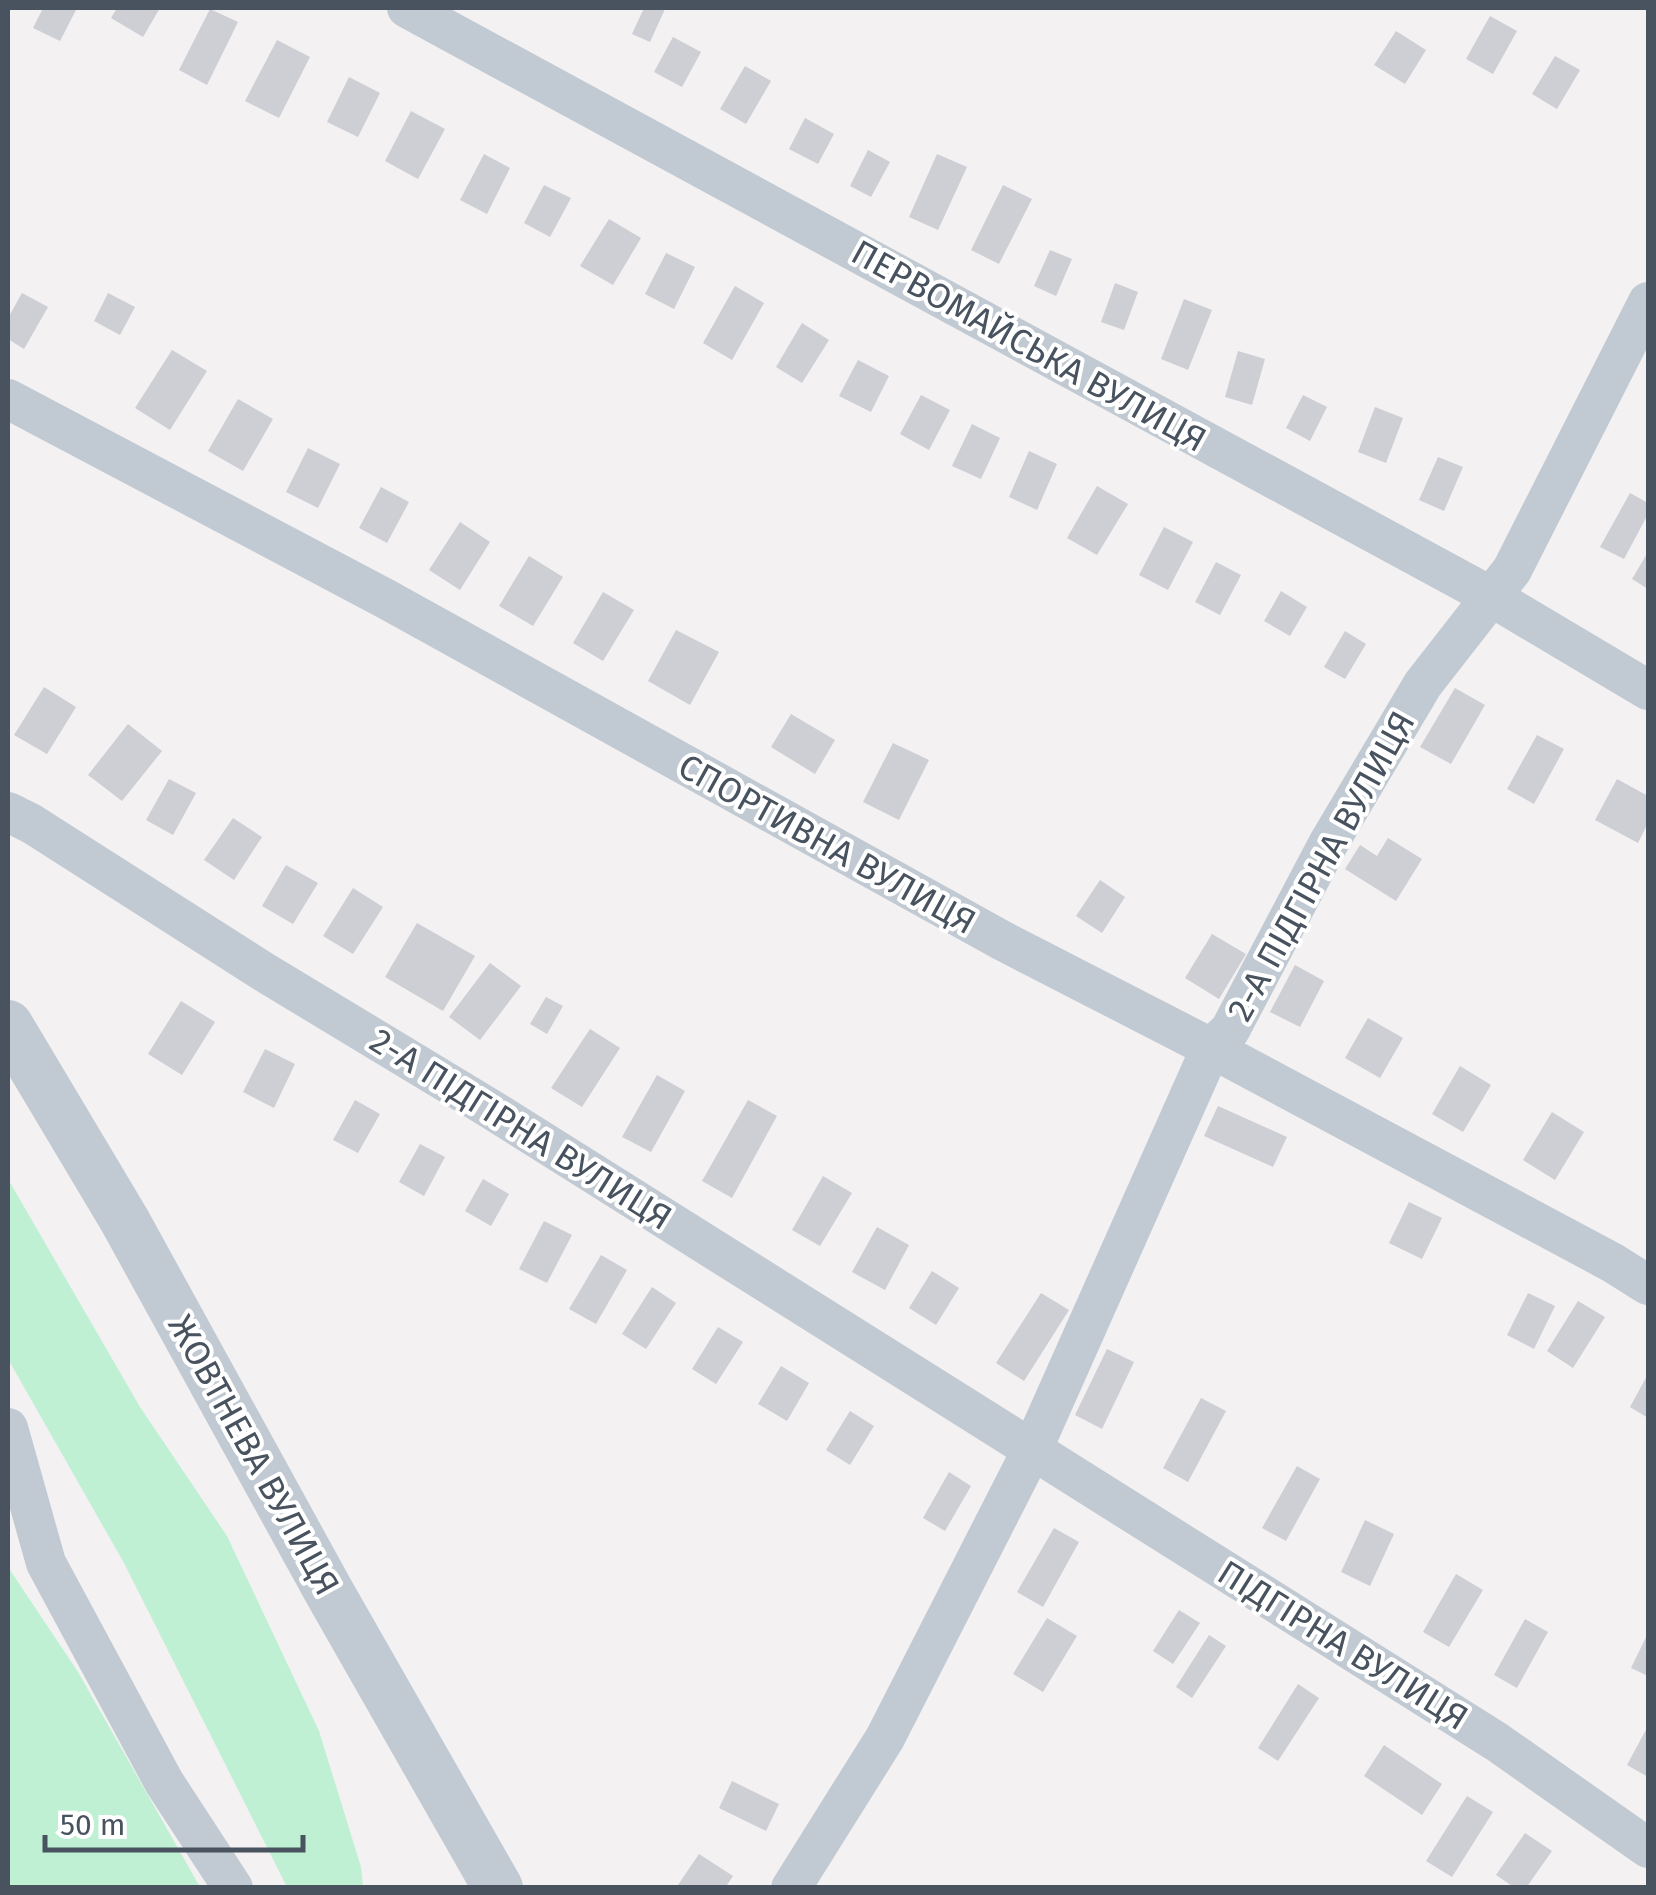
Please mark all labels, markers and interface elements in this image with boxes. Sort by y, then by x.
street label: ПЕРВОМАЙСЬКА ВУЛИЦЯ [844,231,1214,461]
street label: 2-А ПІДГІРНА ВУЛИЦЯ [1218,704,1424,1028]
street label: СПОРТИВНА ВУЛИЦЯ [671,745,983,943]
street label: 2-А ПІДГІРНА ВУЛИЦЯ [363,1019,679,1239]
street label: ЖОВТНЕВА ВУЛИЦЯ [159,1307,349,1603]
street label: ПІДГІРНА ВУЛИЦЯ [1210,1551,1476,1739]
scale bar [45,1790,302,1852]
text: 50 m [60,1807,125,1843]

